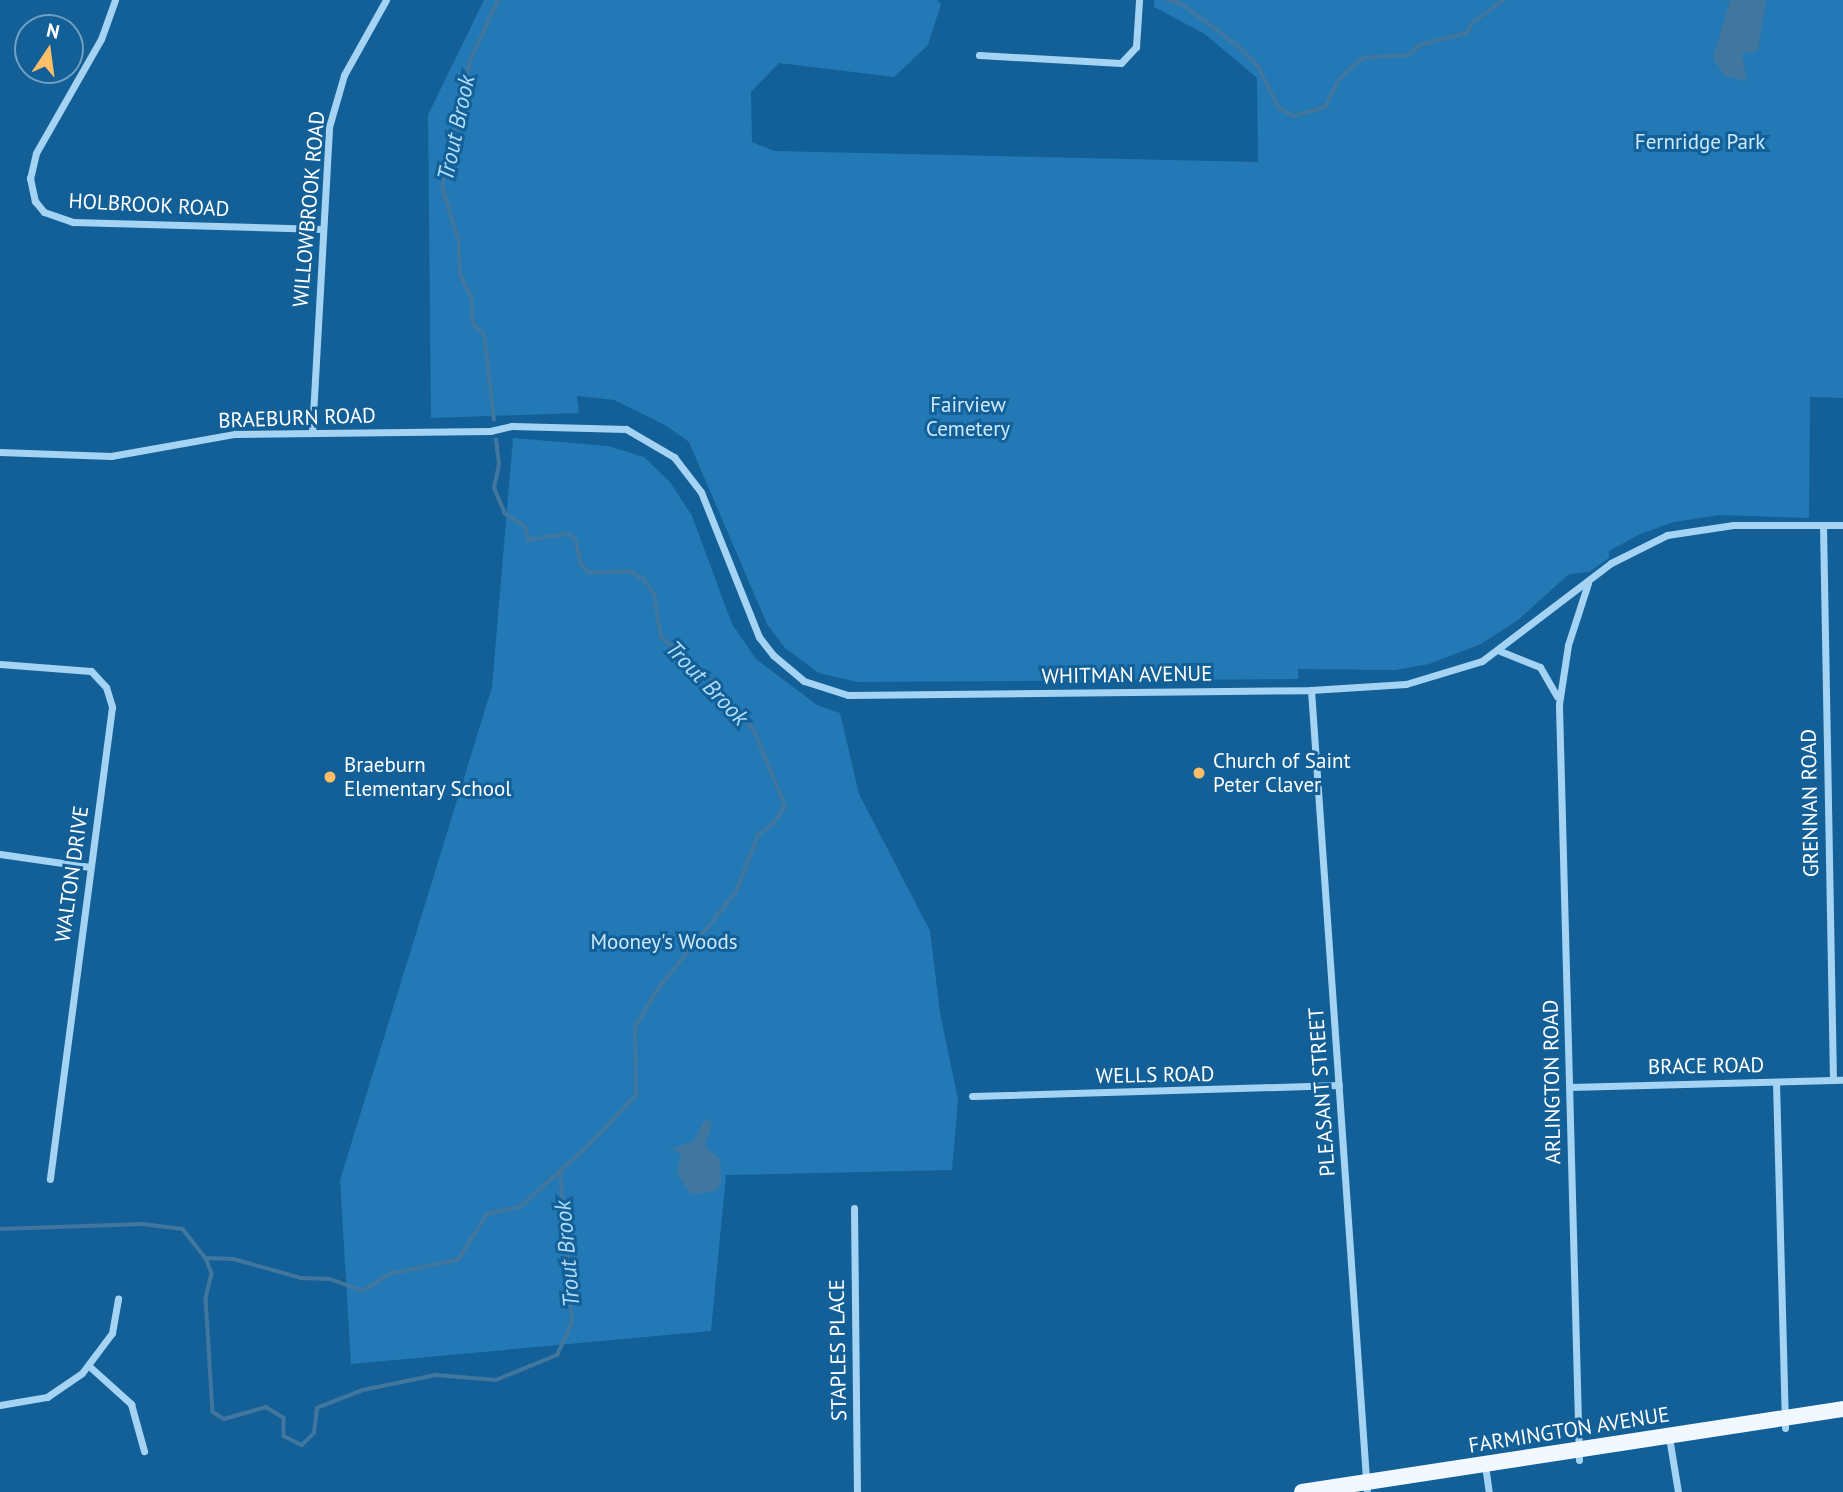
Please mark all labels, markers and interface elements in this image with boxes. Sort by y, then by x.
north arrow [14,14,84,84]
text: N [44,17,62,44]
water label: Trout Brook [431,73,481,183]
street label: WILLOWBROOK ROAD [288,109,330,309]
park label: Fernridge Park [1635,129,1765,155]
street label: HOLBROOK ROAD [68,188,230,222]
park label: Fairview Cemetery [926,392,1010,442]
street label: BRAEBURN ROAD [218,403,376,433]
water label: Trout Brook [660,635,754,731]
street label: WHITMAN AVENUE [1041,661,1213,689]
street label: GRENNAN ROAD [1796,729,1824,877]
place label: Church of Saint Peter Claver [1213,748,1351,798]
place label: Braeburn Elementary School [344,752,512,802]
marker: Church of Saint Peter Claver [1191,765,1207,781]
marker: Braeburn Elementary School [322,769,338,785]
street label: WALTON DRIVE [50,804,94,944]
park label: Mooney's Woods [590,929,738,955]
street label: ARLINGTON ROAD [1538,999,1566,1165]
street label: PLEASANT STREET [1303,1006,1341,1178]
street label: BRACE ROAD [1648,1052,1764,1080]
street label: WELLS ROAD [1096,1061,1214,1089]
water label: Trout Brook [549,1199,585,1309]
street label: STAPLES PLACE [824,1279,852,1421]
street label: FARMINGTON AVENUE [1466,1402,1672,1458]

